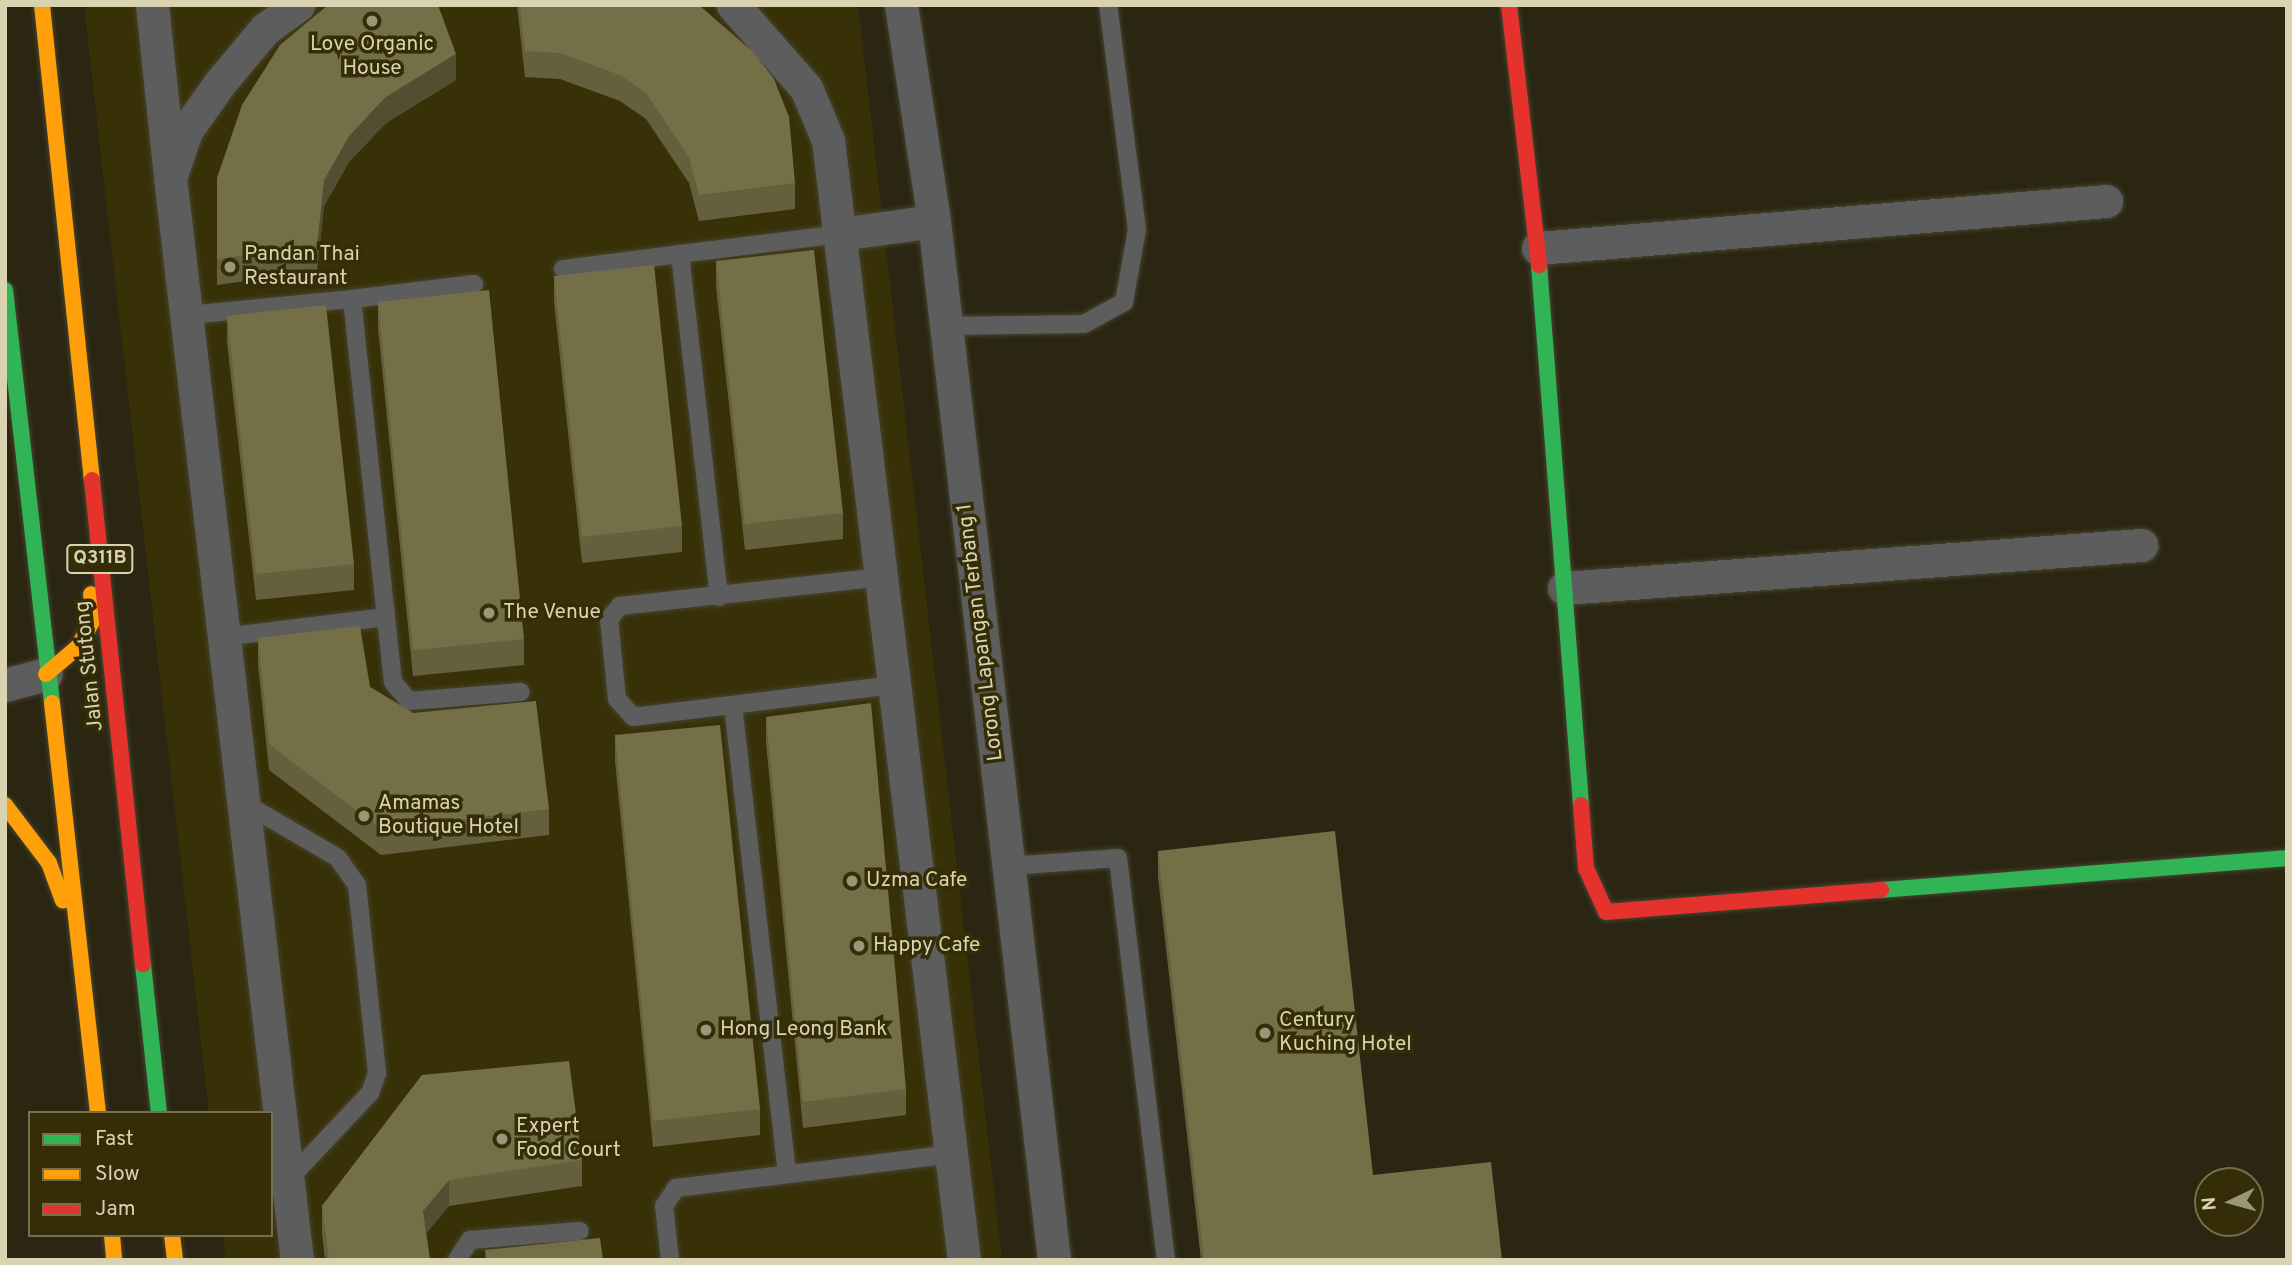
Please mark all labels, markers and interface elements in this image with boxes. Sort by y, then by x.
marker: Love Organic House [364,13,380,29]
place label: Love Organic House [310,32,434,82]
place label: Pandan Thai Restaurant [244,242,361,292]
marker: Pandan Thai Restaurant [222,259,238,275]
street label: Lorong Lapangan Terbang 1 [953,501,1009,763]
road number: Q311B [65,544,135,574]
street label: Jalan Stutong [71,600,109,732]
place label: The Venue [503,600,602,626]
marker: The Venue [481,605,497,621]
place label: Amamas Boutique Hotel [378,791,519,841]
marker: Amamas Boutique Hotel [356,808,372,824]
place label: Uzma Cafe [866,868,967,894]
marker: Uzma Cafe [844,873,860,889]
place label: Happy Cafe [873,933,980,959]
marker: Happy Cafe [851,938,867,954]
place label: Century Kuching Hotel [1279,1008,1412,1058]
place label: Hong Leong Bank [720,1017,887,1043]
marker: Hong Leong Bank [698,1022,714,1038]
marker: Century Kuching Hotel [1257,1025,1273,1041]
legend [28,1111,273,1237]
place label: Expert Food Court [516,1114,621,1164]
text: Fast [95,1126,134,1153]
marker: Expert Food Court [494,1131,510,1147]
text: Slow [95,1161,140,1188]
north arrow [2194,1167,2264,1237]
text: Jam [95,1196,136,1223]
text: N [2198,1196,2223,1212]

